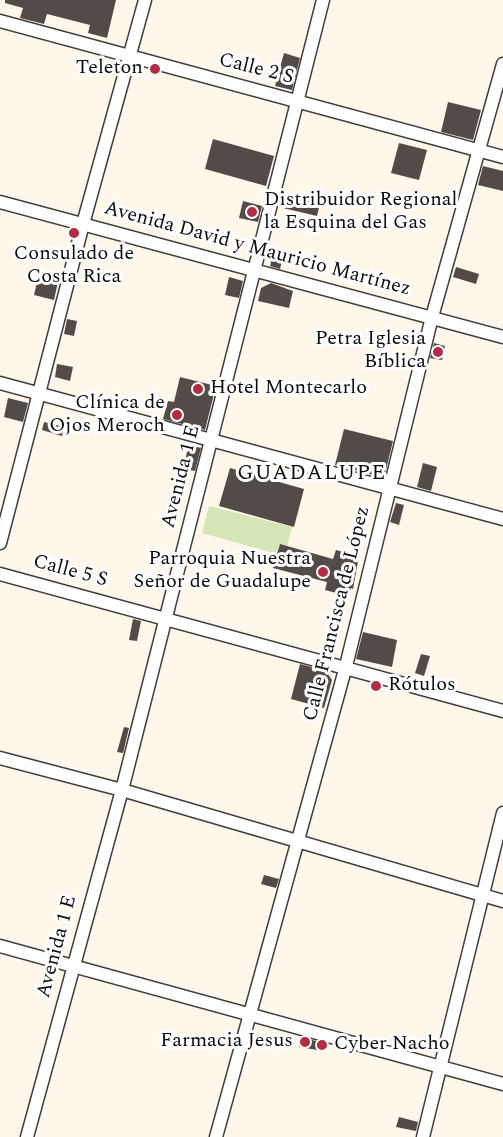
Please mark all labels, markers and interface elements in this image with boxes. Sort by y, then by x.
street label: Calle 2 S [216,49,296,91]
place label: Teleton [76,57,143,81]
marker: Teleton [148,62,162,76]
place label: Distribuidor Regional la Esquina del Gas [264,189,457,236]
street label: Avenida David y Mauricio Martínez [101,197,413,303]
marker: Distribuidor Regional la Esquina del Gas [245,205,259,219]
marker: Consulado de Costa Rica [67,226,81,240]
place label: Consulado de Costa Rica [14,243,134,290]
place label: Petra Iglesia Bíblica [315,328,426,375]
marker: Petra Iglesia Bíblica [431,345,445,359]
place label: Hotel Montecarlo [210,377,367,401]
marker: Hotel Montecarlo [191,382,205,396]
place label: Clínica de Ojos Meroch [49,392,165,439]
marker: Clínica de Ojos Meroch [170,408,184,422]
street label: Avenida 1 E [158,423,206,531]
district label: GUADALUPE [237,462,387,488]
street label: Calle Francisca de López [300,504,376,724]
place label: Parroquia Nuestra Señor de Guadalupe [134,548,311,595]
street label: Calle 5 S [30,551,110,593]
marker: Parroquia Nuestra Señor de Guadalupe [316,565,330,579]
place label: Rótulos [388,674,456,698]
marker: Rótulos [369,679,383,693]
street label: Avenida 1 E [33,893,83,1001]
place label: Farmacia Jesus [160,1030,293,1054]
place label: Cyber Nacho [334,1033,450,1057]
marker: Farmacia Jesus [298,1035,312,1049]
marker: Cyber Nacho [315,1038,329,1052]

